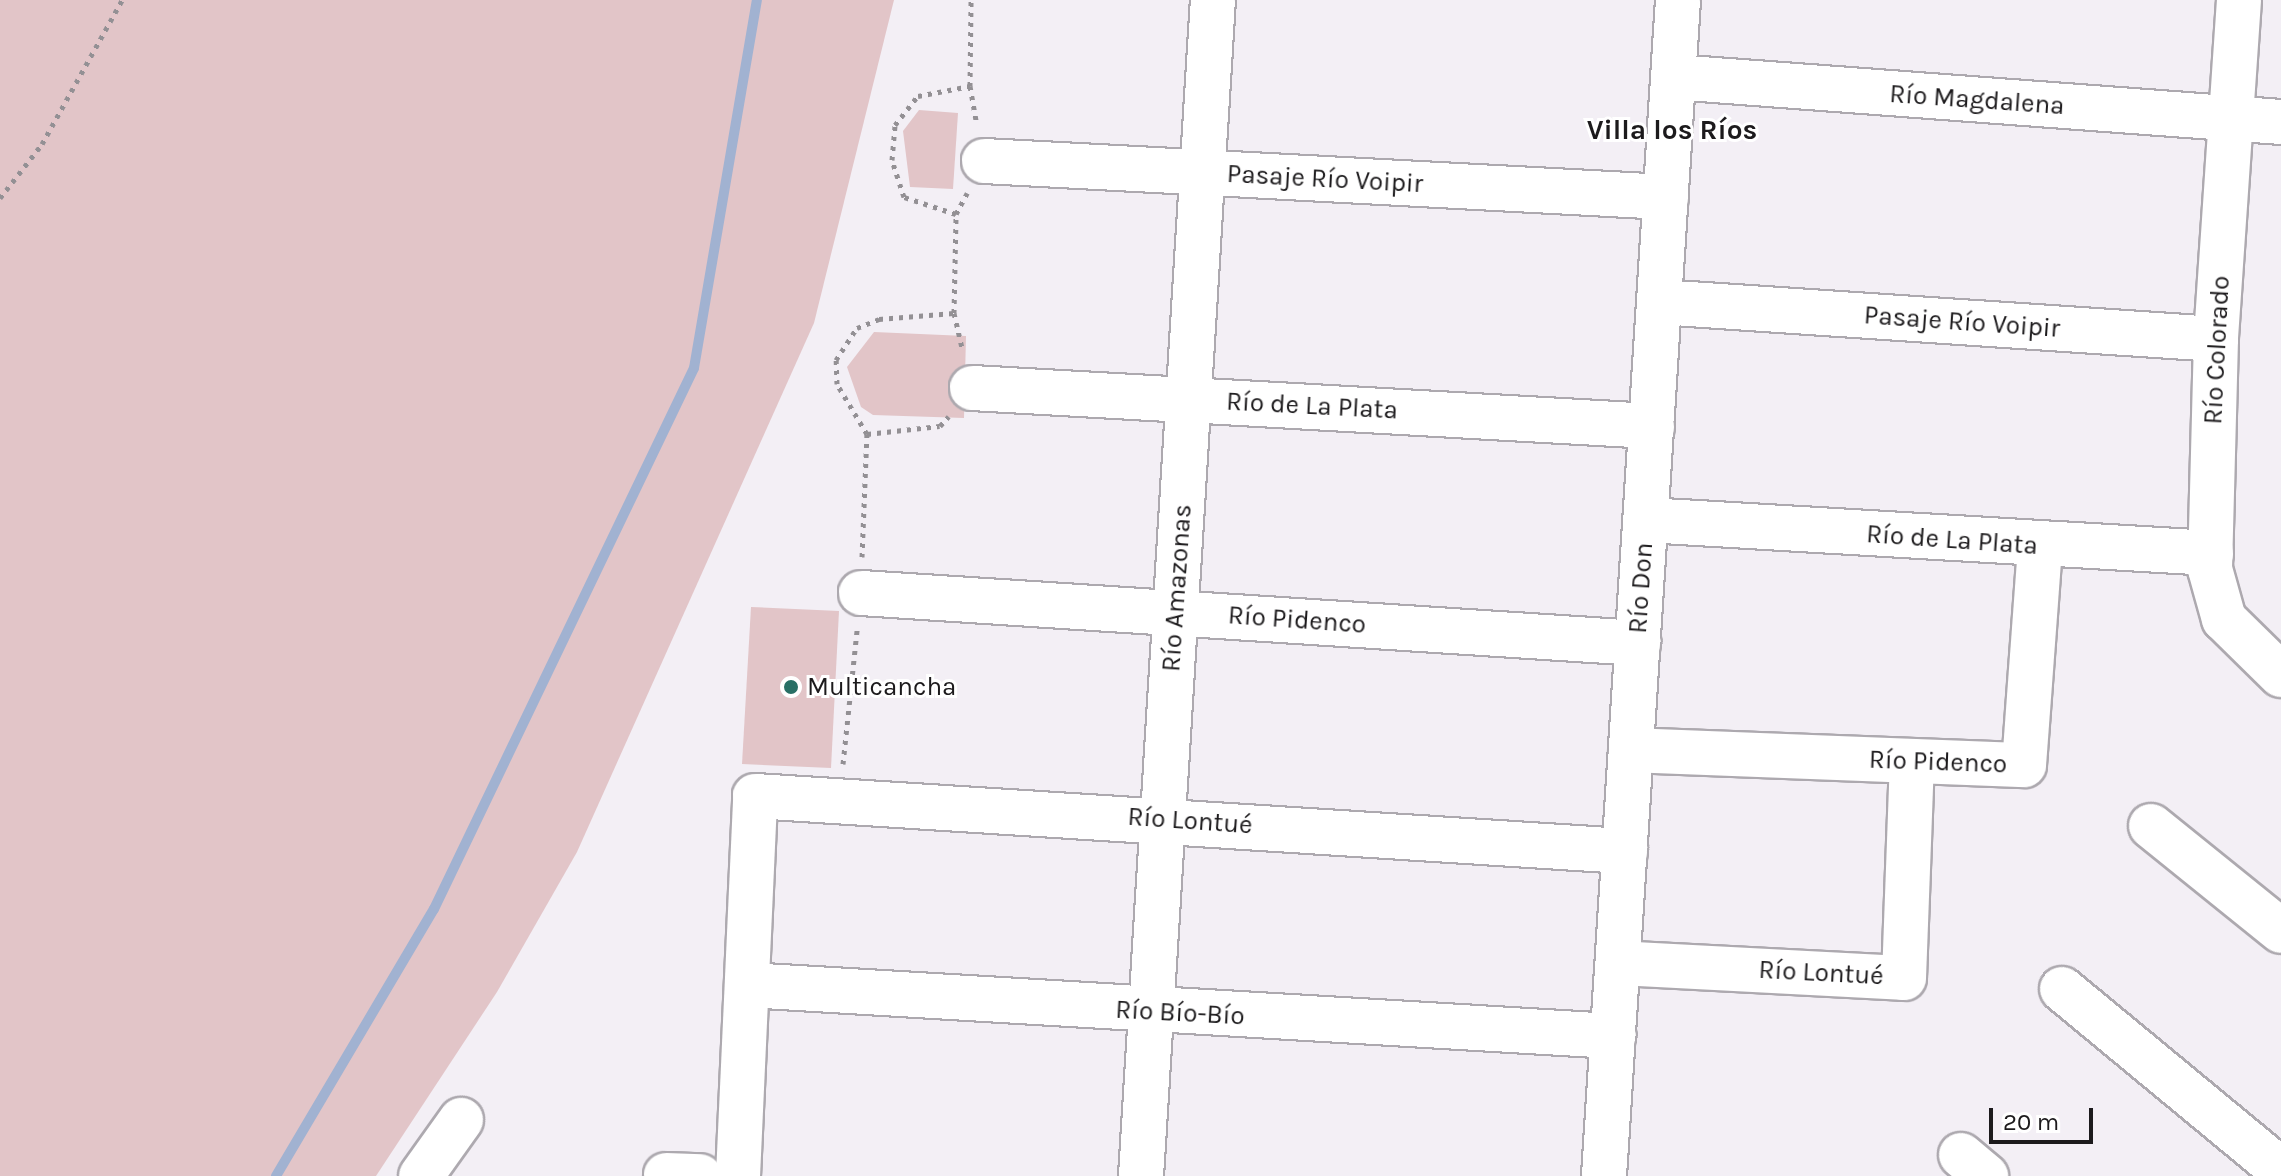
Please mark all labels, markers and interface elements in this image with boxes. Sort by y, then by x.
street label: Río Magdalena [1888,78,2066,122]
district label: Villa los Ríos [1587,113,1757,147]
street label: Pasaje Río Voipir [1226,158,1424,200]
street label: Río Colorado [2198,275,2236,425]
street label: Pasaje Río Voipir [1863,300,2061,344]
street label: Río de La Plata [1225,386,1399,426]
street label: Río Amazonas [1156,503,1198,673]
street label: Río de La Plata [1865,518,2039,562]
street label: Río Don [1622,541,1660,635]
street label: Río Pidenco [1227,600,1367,640]
place label: Multicancha [807,671,956,703]
marker: Multicancha [782,678,800,696]
street label: Río Pidenco [1868,744,2008,780]
street label: Río Lontué [1127,801,1253,841]
street label: Río Lontué [1758,954,1884,992]
street label: Río Bío-Bío [1115,994,1245,1032]
scale bar [1993,1092,2097,1142]
text: 20 m [2003,1108,2059,1136]

